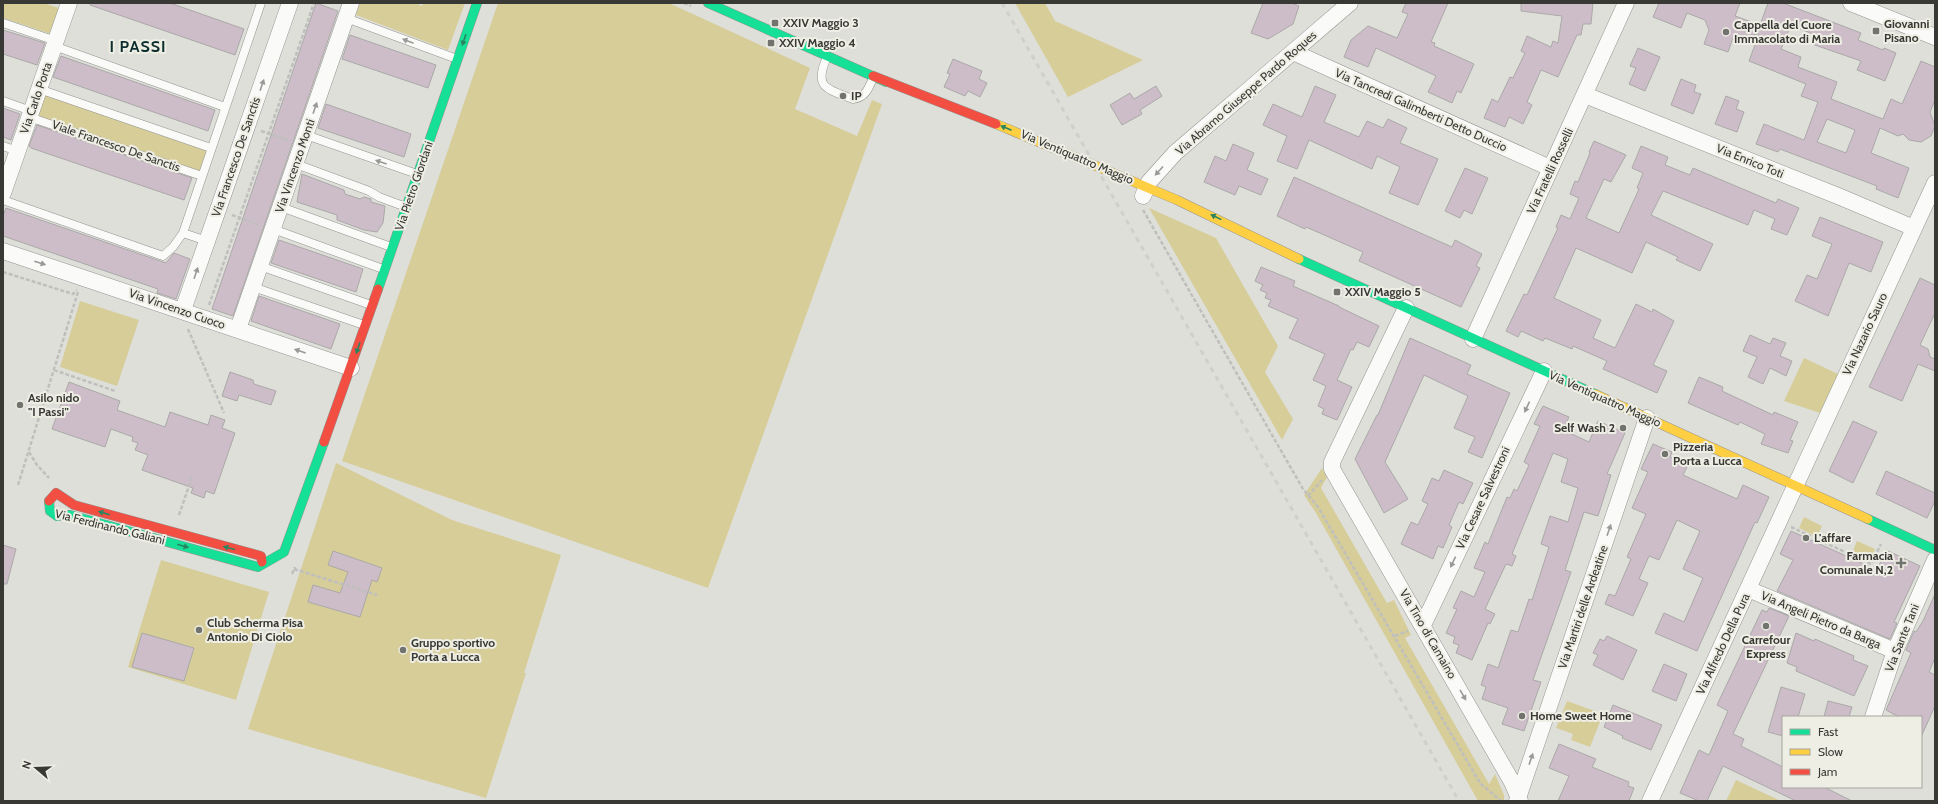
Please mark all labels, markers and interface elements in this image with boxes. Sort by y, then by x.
place label: XXIV Maggio 3 [782,15,859,30]
place label: Giovanni Pisano [1884,16,1930,45]
place label: Cappella del Cuore Immacolato di Maria [1734,17,1840,46]
marker: XXIV Maggio 3 [770,18,780,28]
marker: Giovanni Pisano [1871,26,1881,36]
street label: Via Abramo Giuseppe Pardo Roques [1172,27,1319,158]
marker: Cappella del Cuore Immacolato di Maria [1721,27,1731,37]
one-way arrow [461,34,467,46]
place label: XXIV Maggio 4 [778,35,856,50]
district label: I PASSI [109,37,167,56]
one-way arrow [401,37,413,43]
marker: XXIV Maggio 4 [766,38,776,48]
street label: Via Carlo Porta [16,60,55,136]
street label: Via Tancredi Galimberti Detto Duccio [1333,65,1510,155]
one-way arrow [259,78,265,90]
place label: IP [851,88,862,103]
marker: IP [838,91,848,101]
street label: Via Francesco De Sanctis [208,95,263,219]
one-way arrow [313,101,319,113]
street label: Viale Francesco De Sanctis [50,116,182,175]
street label: Via Vincenzo Monti [271,117,318,215]
one-way arrow [1001,125,1012,131]
street label: Via Ventiquattro Maggio [1018,126,1136,187]
street label: Via Fratelli Rosselli [1523,126,1576,216]
street label: Via Pietro Giordani [391,139,436,233]
street label: Via Enrico Toti [1714,140,1786,181]
one-way arrow [374,158,386,164]
one-way arrow [1154,165,1163,176]
one-way arrow [1210,214,1222,220]
one-way arrow [34,260,46,266]
one-way arrow [193,267,199,279]
place label: XXIV Maggio 5 [1344,284,1421,299]
street label: Via Vincenzo Cuoco [127,285,228,332]
marker: XXIV Maggio 5 [1332,287,1342,297]
street label: Via Nazario Sauro [1839,290,1890,377]
one-way arrow [354,342,360,354]
one-way arrow [294,348,306,354]
street label: Via Ventiquattro Maggio [1547,367,1664,430]
place label: Asilo nido "I Passi" [28,390,79,419]
marker: Asilo nido "I Passi" [15,400,25,410]
one-way arrow [1524,401,1530,412]
place label: Self Wash 2 [1554,420,1615,435]
marker: Self Wash 2 [1618,423,1628,433]
place label: Pizzeria Porta a Lucca [1673,439,1742,468]
street label: Via Cesare Salvestroni [1452,444,1513,551]
marker: Pizzeria Porta a Lucca [1660,449,1670,459]
street label: Via Ferdinando Galiani [54,506,167,547]
one-way arrow [97,510,109,516]
one-way arrow [1606,524,1612,536]
place label: L'affare [1814,530,1851,545]
marker: L'affare [1801,533,1811,543]
one-way arrow [178,543,190,549]
street label: Via Martiri delle Ardeatine [1554,543,1611,671]
one-way arrow [223,545,235,551]
place label: Farmacia Comunale N,2 [1820,548,1893,577]
one-way arrow [1450,556,1456,567]
marker: Farmacia Comunale N,2 [1896,558,1906,568]
street label: Via Tino di Camaino [1397,586,1460,682]
street label: Via Angeli Pietro da Barga [1759,587,1884,652]
street label: Via Alfredo Della Pura [1692,590,1753,697]
street label: Via Sante Tani [1881,602,1922,674]
place label: Club Scherma Pisa Antonio Di Ciolo [207,615,303,644]
marker: Carrefour Express [1761,621,1771,631]
marker: Club Scherma Pisa Antonio Di Ciolo [194,625,204,635]
place label: Carrefour Express [1742,632,1790,661]
place label: Gruppo sportivo Porta a Lucca [411,635,495,664]
marker: Gruppo sportivo Porta a Lucca [398,645,408,655]
one-way arrow [1459,689,1466,701]
place label: Home Sweet Home [1530,708,1631,723]
marker: Home Sweet Home [1517,711,1527,721]
legend [1782,716,1922,788]
text: Fast [1818,724,1838,739]
text: Slow [1818,744,1843,759]
north arrow [16,748,56,788]
one-way arrow [1528,753,1534,765]
text: N [19,759,34,771]
text: Jam [1817,764,1837,779]

